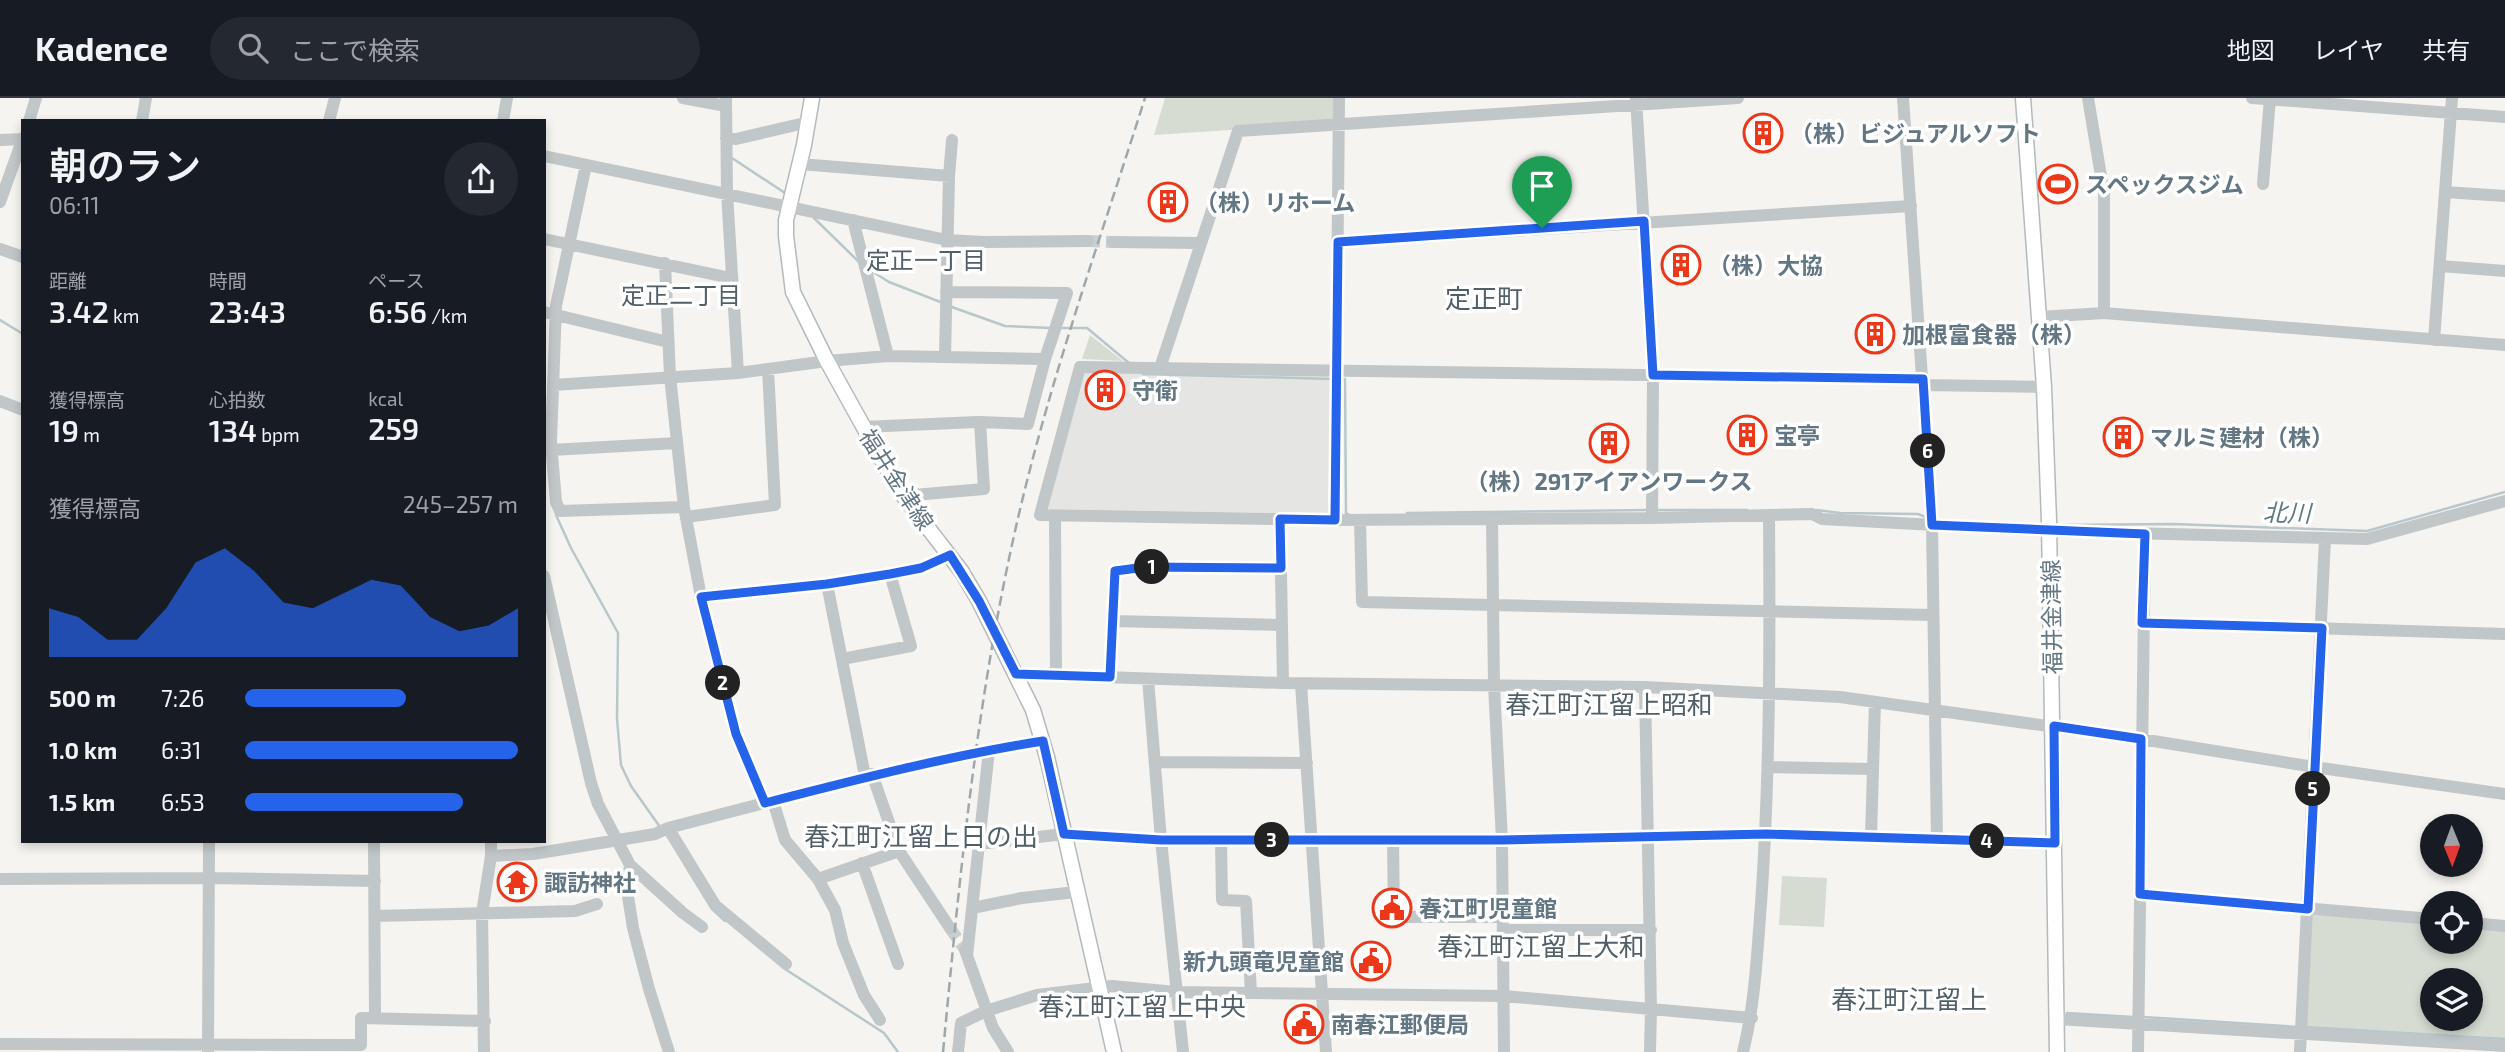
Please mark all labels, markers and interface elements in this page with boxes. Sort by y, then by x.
search box [210,17,700,80]
text: Kadence [35,28,168,68]
icon: search [234,29,272,67]
text: ここで検索 [290,34,420,65]
text: 地図 [2227,35,2275,64]
text: レイヤ [2313,35,2384,64]
text: 共有 [2422,35,2470,64]
building icon: （株）ビジュアルソフト [1742,112,1784,154]
place label: （株）ビジュアルソフト [1790,119,2041,147]
text: 朝のラン [49,142,201,188]
button: share [444,142,518,216]
pin [1512,156,1572,228]
sports icon: スペックスジム [2037,163,2079,205]
icon: arrive [1523,167,1561,205]
place label: スペックスジム [2085,170,2244,198]
building icon: （株）リホーム [1147,181,1189,223]
place label: （株）リホーム [1195,188,1355,216]
text: 06:11 [49,191,100,219]
building icon: （株）大協 [1660,244,1702,286]
district label: 定正一丁目 [866,245,986,274]
place label: （株）大協 [1708,251,1823,279]
text: 距離 [49,269,87,292]
text: 時間 [209,269,247,292]
text: ペース [368,269,424,292]
district label: 定正二丁目 [621,280,741,309]
district label: 定正町 [1445,282,1523,313]
text: 3.42 [49,293,109,329]
text: 23:43 [209,293,286,329]
text: 6:56 [368,293,427,329]
text: km [109,304,139,327]
text: /km [427,304,467,327]
building icon: 加根富食器（株） [1854,313,1896,355]
place label: 加根富食器（株） [1902,320,2086,348]
building icon: 守衛 [1084,369,1126,411]
place label: 守衛 [1132,376,1178,404]
text: kcal [368,387,403,410]
text: 獲得標高 [49,388,125,411]
text: 心拍数 [209,388,266,411]
text: 259 [368,410,419,446]
text: 19 [49,412,79,448]
text: 134 [209,412,257,448]
building icon: 宝亭 [1726,414,1768,456]
building icon: マルミ建材（株） [2102,416,2144,458]
place label: 宝亭 [1774,421,1820,449]
building icon: （株）291アイアンワークス [1588,422,1630,464]
text: m [79,423,100,446]
text: bpm [257,423,300,446]
street label: 福井金津線 [854,423,940,535]
place label: マルミ建材（株） [2150,423,2334,451]
pin: 6 [1910,434,1946,468]
text: 6 [1922,439,1933,462]
place label: （株）291アイアンワークス [1465,467,1753,495]
text: 245–257 m [403,490,518,518]
text: 獲得標高 [49,494,141,522]
water label: 北川 [2263,497,2314,527]
pin: 1 [1134,550,1170,584]
text: 1 [1147,555,1156,578]
street label: 福井金津線 [2036,559,2066,675]
pin: 2 [706,666,740,700]
text: 2 [717,671,728,694]
text: 500 m [49,684,116,712]
text: 7:26 [161,684,204,712]
district label: 春江町江留上昭和 [1505,688,1713,719]
text: 1.0 km [49,736,117,764]
text: 6:31 [161,736,202,764]
pin: 5 [2296,772,2330,806]
text: 5 [2307,777,2318,800]
text: 1.5 km [49,788,115,816]
text: 6:53 [161,788,205,816]
north arrow [2420,814,2483,877]
map controls [2420,814,2483,1031]
district label: 春江町江留上日の出 [804,820,1038,851]
pin: 3 [1254,822,1290,858]
pin: 4 [1969,824,2004,858]
text: 3 [1266,828,1277,851]
text: 4 [1980,829,1993,852]
temple icon: 諏訪神社 [496,861,538,903]
place label: 諏訪神社 [544,868,636,896]
public building icon: 春江町児童館 [1371,887,1413,929]
button: locate [2420,891,2483,954]
place label: 春江町児童館 [1419,894,1557,922]
district label: 春江町江留上大和 [1437,930,1645,961]
public building icon: 新九頭竜児童館 [1350,940,1392,982]
place label: 新九頭竜児童館 [1183,947,1344,975]
button: layers [2420,968,2483,1031]
district label: 春江町江留上 [1831,983,1987,1014]
district label: 春江町江留上中央 [1038,990,1246,1021]
public building icon: 南春江郵便局 [1283,1003,1325,1045]
place label: 南春江郵便局 [1331,1010,1469,1038]

